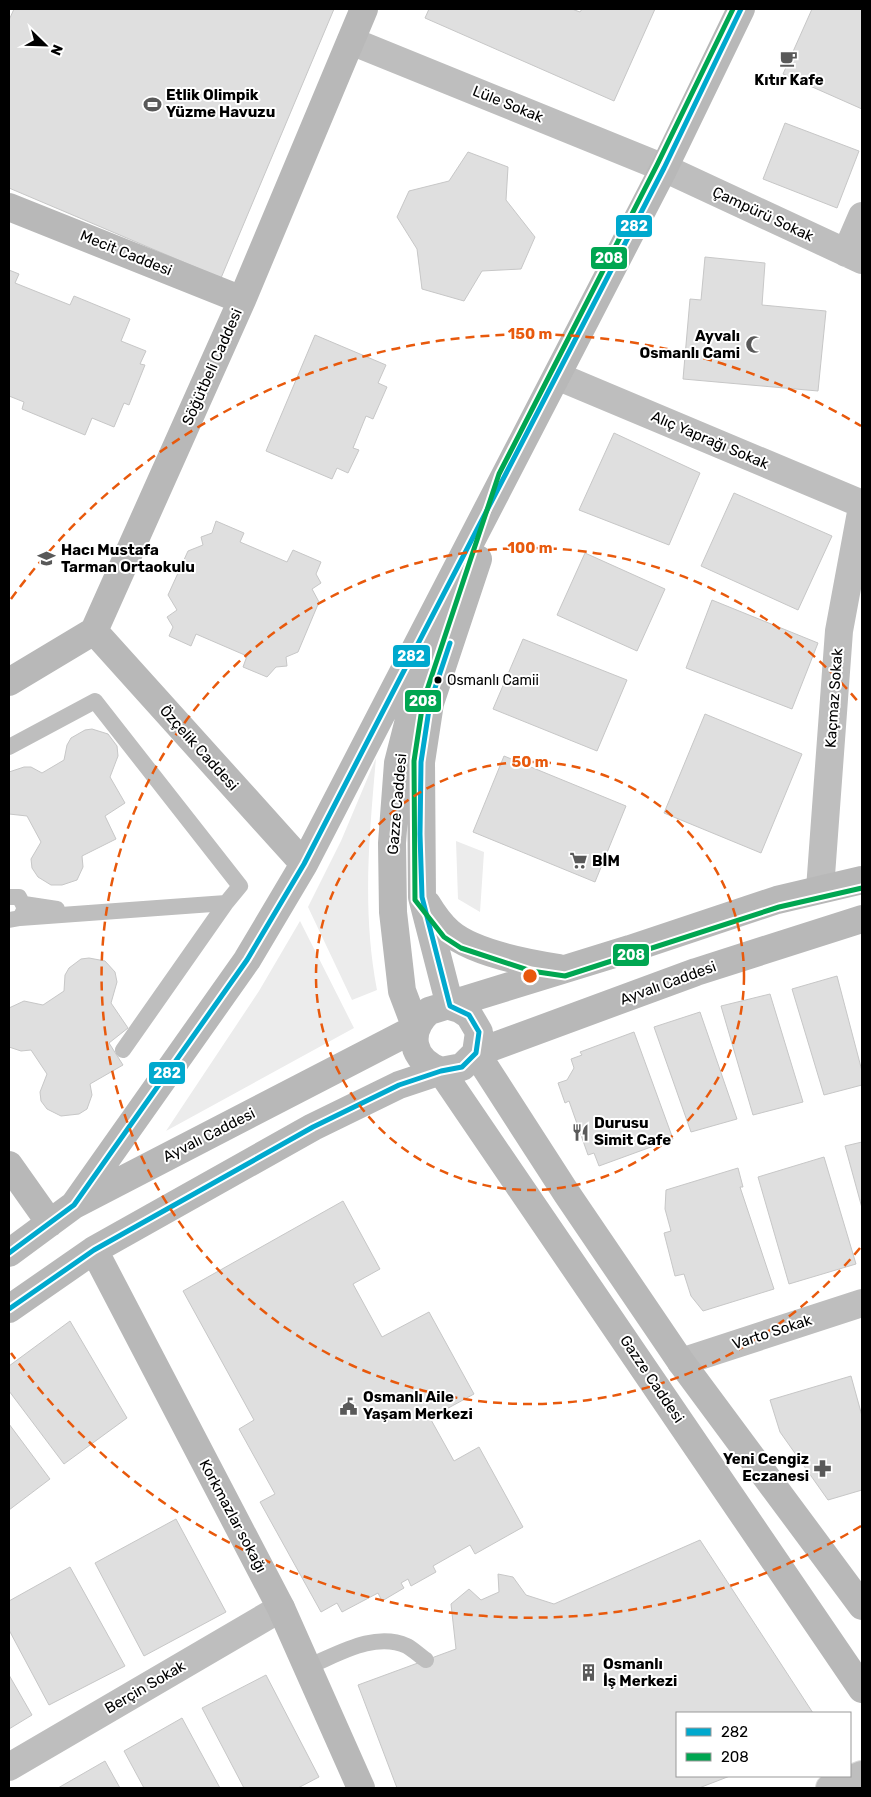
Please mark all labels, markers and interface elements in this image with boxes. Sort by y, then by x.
north arrow [20,20,70,70]
text: N [47,42,66,58]
cafe icon: Kıtır Kafe [779,49,799,69]
place label: Kıtır Kafe [754,71,824,89]
street label: Lüle Sokak [470,82,546,126]
place label: Etlik Olimpik Yüzme Havuzu [166,86,275,121]
sports icon: Etlik Olimpik Yüzme Havuzu [142,94,162,114]
street label: Çampürü Sokak [710,183,817,245]
line badge: 282 [615,214,653,238]
text: 282 [620,218,648,235]
street label: Mecit Caddesi [77,226,175,280]
line badge: 208 [590,246,628,270]
text: 208 [595,250,623,267]
street label: Söğütbeli Caddesi [178,306,246,428]
text: 150 m [508,325,552,343]
place label: Ayvalı Osmanlı Cami [640,327,740,362]
mosque icon: Ayvalı Osmanlı Cami [744,335,764,355]
street label: Alıç Yaprağı Sokak [649,407,772,473]
text: 100 m [508,539,552,557]
place label: Hacı Mustafa Tarman Ortaokulu [61,541,195,576]
school or university icon: Hacı Mustafa Tarman Ortaokulu [37,549,57,569]
line badge: 282 [392,644,431,668]
street label: Kaçmaz Sokak [822,647,846,748]
text: 282 [397,648,425,665]
place label: Osmanlı Camii [447,672,539,689]
marker: Osmanlı Camii [433,675,443,685]
line badge: 208 [404,689,442,713]
text: 208 [409,693,437,710]
street label: Özçelik Caddesi [156,702,242,794]
street label: Gazze Caddesi [384,753,410,855]
text: 50 m [512,753,548,771]
supermarket icon: BİM [568,851,588,871]
place label: BİM [592,852,620,870]
line badge: 208 [612,943,650,967]
text: 208 [617,947,645,964]
street label: Ayvalı Caddesi [618,957,718,1009]
centre of rings [521,967,539,985]
line badge: 282 [148,1061,186,1085]
text: 282 [153,1065,181,1082]
street label: Ayvalı Caddesi [160,1104,258,1166]
place label: Durusu Simit Cafe [594,1114,671,1149]
restaurant icon: Durusu Simit Cafe [570,1122,590,1142]
street label: Varto Sokak [730,1311,814,1353]
street label: Gazze Caddesi [616,1332,688,1426]
place label: Osmanlı Aile Yaşam Merkezi [363,1388,473,1423]
public building icon: Osmanlı Aile Yaşam Merkezi [339,1396,359,1416]
place label: Yeni Cengiz Eczanesi [723,1450,809,1485]
street label: Korkmazlar sokağı [196,1456,270,1576]
pharmacy icon: Yeni Cengiz Eczanesi [813,1458,833,1478]
place label: Osmanlı İş Merkezi [603,1655,677,1690]
street label: Berçin Sokak [101,1657,189,1717]
building icon: Osmanlı İş Merkezi [579,1663,599,1683]
legend [676,1712,851,1777]
text: 282 [721,1723,748,1741]
text: 208 [721,1748,749,1766]

